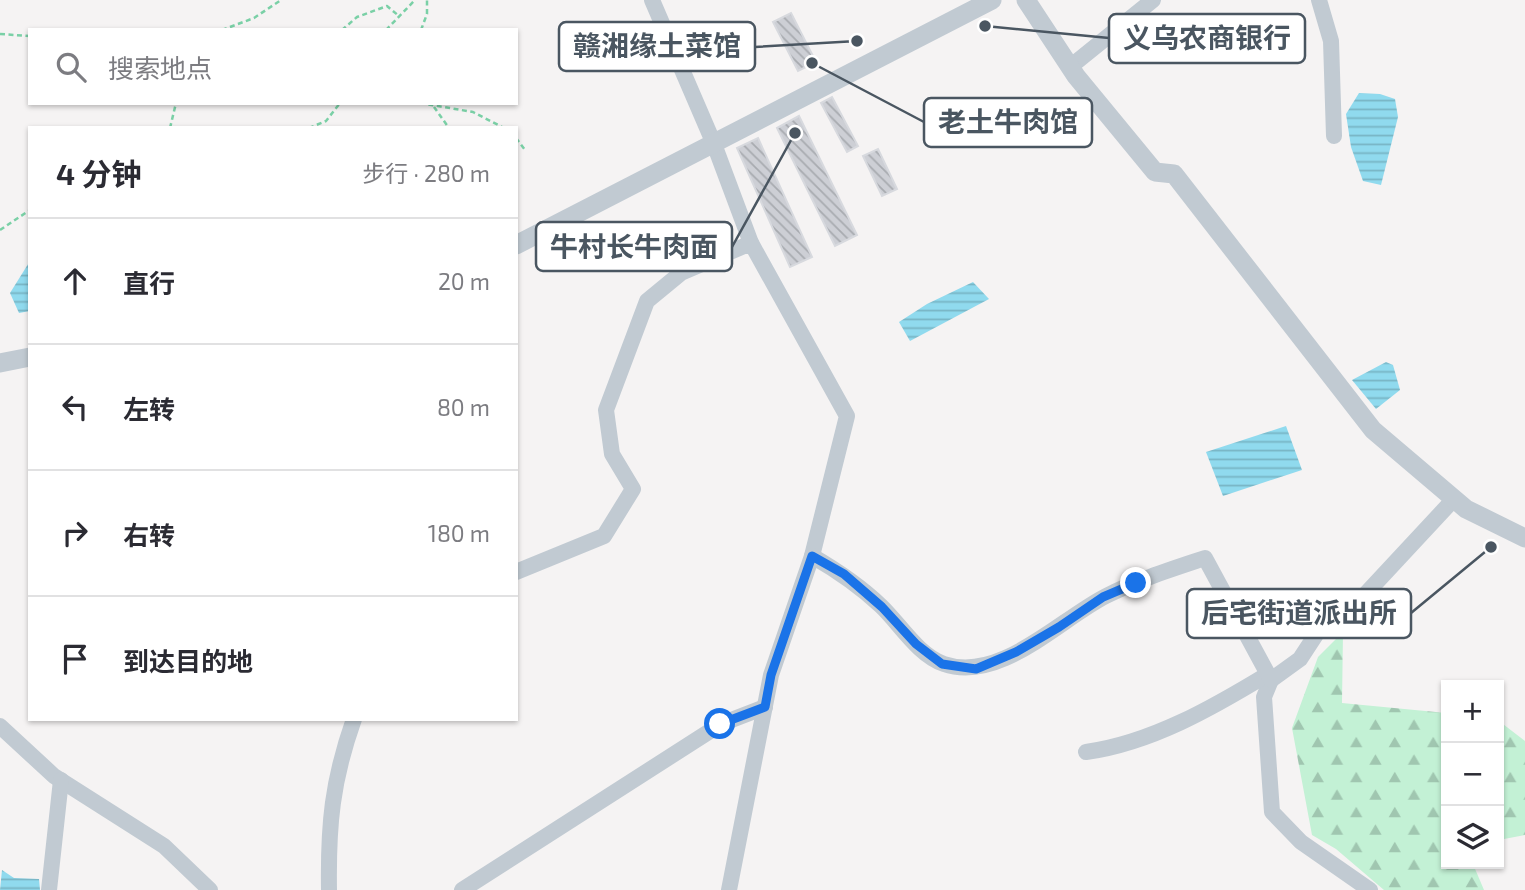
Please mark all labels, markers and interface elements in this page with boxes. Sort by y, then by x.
callout: 义乌农商银行 [1109,14,1305,63]
text: 义乌农商银行 [1123,20,1291,54]
callout: 赣湘缘土菜馆 [559,22,755,71]
search box [28,28,518,105]
text: 赣湘缘土菜馆 [573,28,741,62]
icon: search [52,48,90,86]
text: 搜索地点 [108,52,212,83]
callout: 老土牛肉馆 [924,98,1092,147]
text: 老土牛肉馆 [938,104,1078,138]
text: 4 分钟 [56,155,142,191]
text: 步行 · 280 m [362,159,490,187]
callout: 牛村长牛肉面 [536,222,732,271]
text: 牛村长牛肉面 [550,229,718,263]
icon: ahead [56,262,94,300]
text: 直行 [123,267,175,298]
text: 20 m [438,267,490,295]
icon: left [56,388,94,426]
text: 左转 [123,393,175,424]
text: 80 m [437,393,490,421]
icon: right [56,514,94,552]
text: 右转 [123,519,175,550]
text: 180 m [428,519,490,547]
route end [1120,567,1151,598]
callout: 后宅街道派出所 [1187,589,1411,638]
text: 后宅街道派出所 [1201,595,1397,629]
icon: arrive [56,640,94,678]
text: 到达目的地 [123,645,253,676]
map controls [1441,680,1504,869]
button: + [1441,680,1504,743]
route start [704,708,735,739]
button: − [1441,743,1504,806]
button: layers [1441,806,1504,869]

